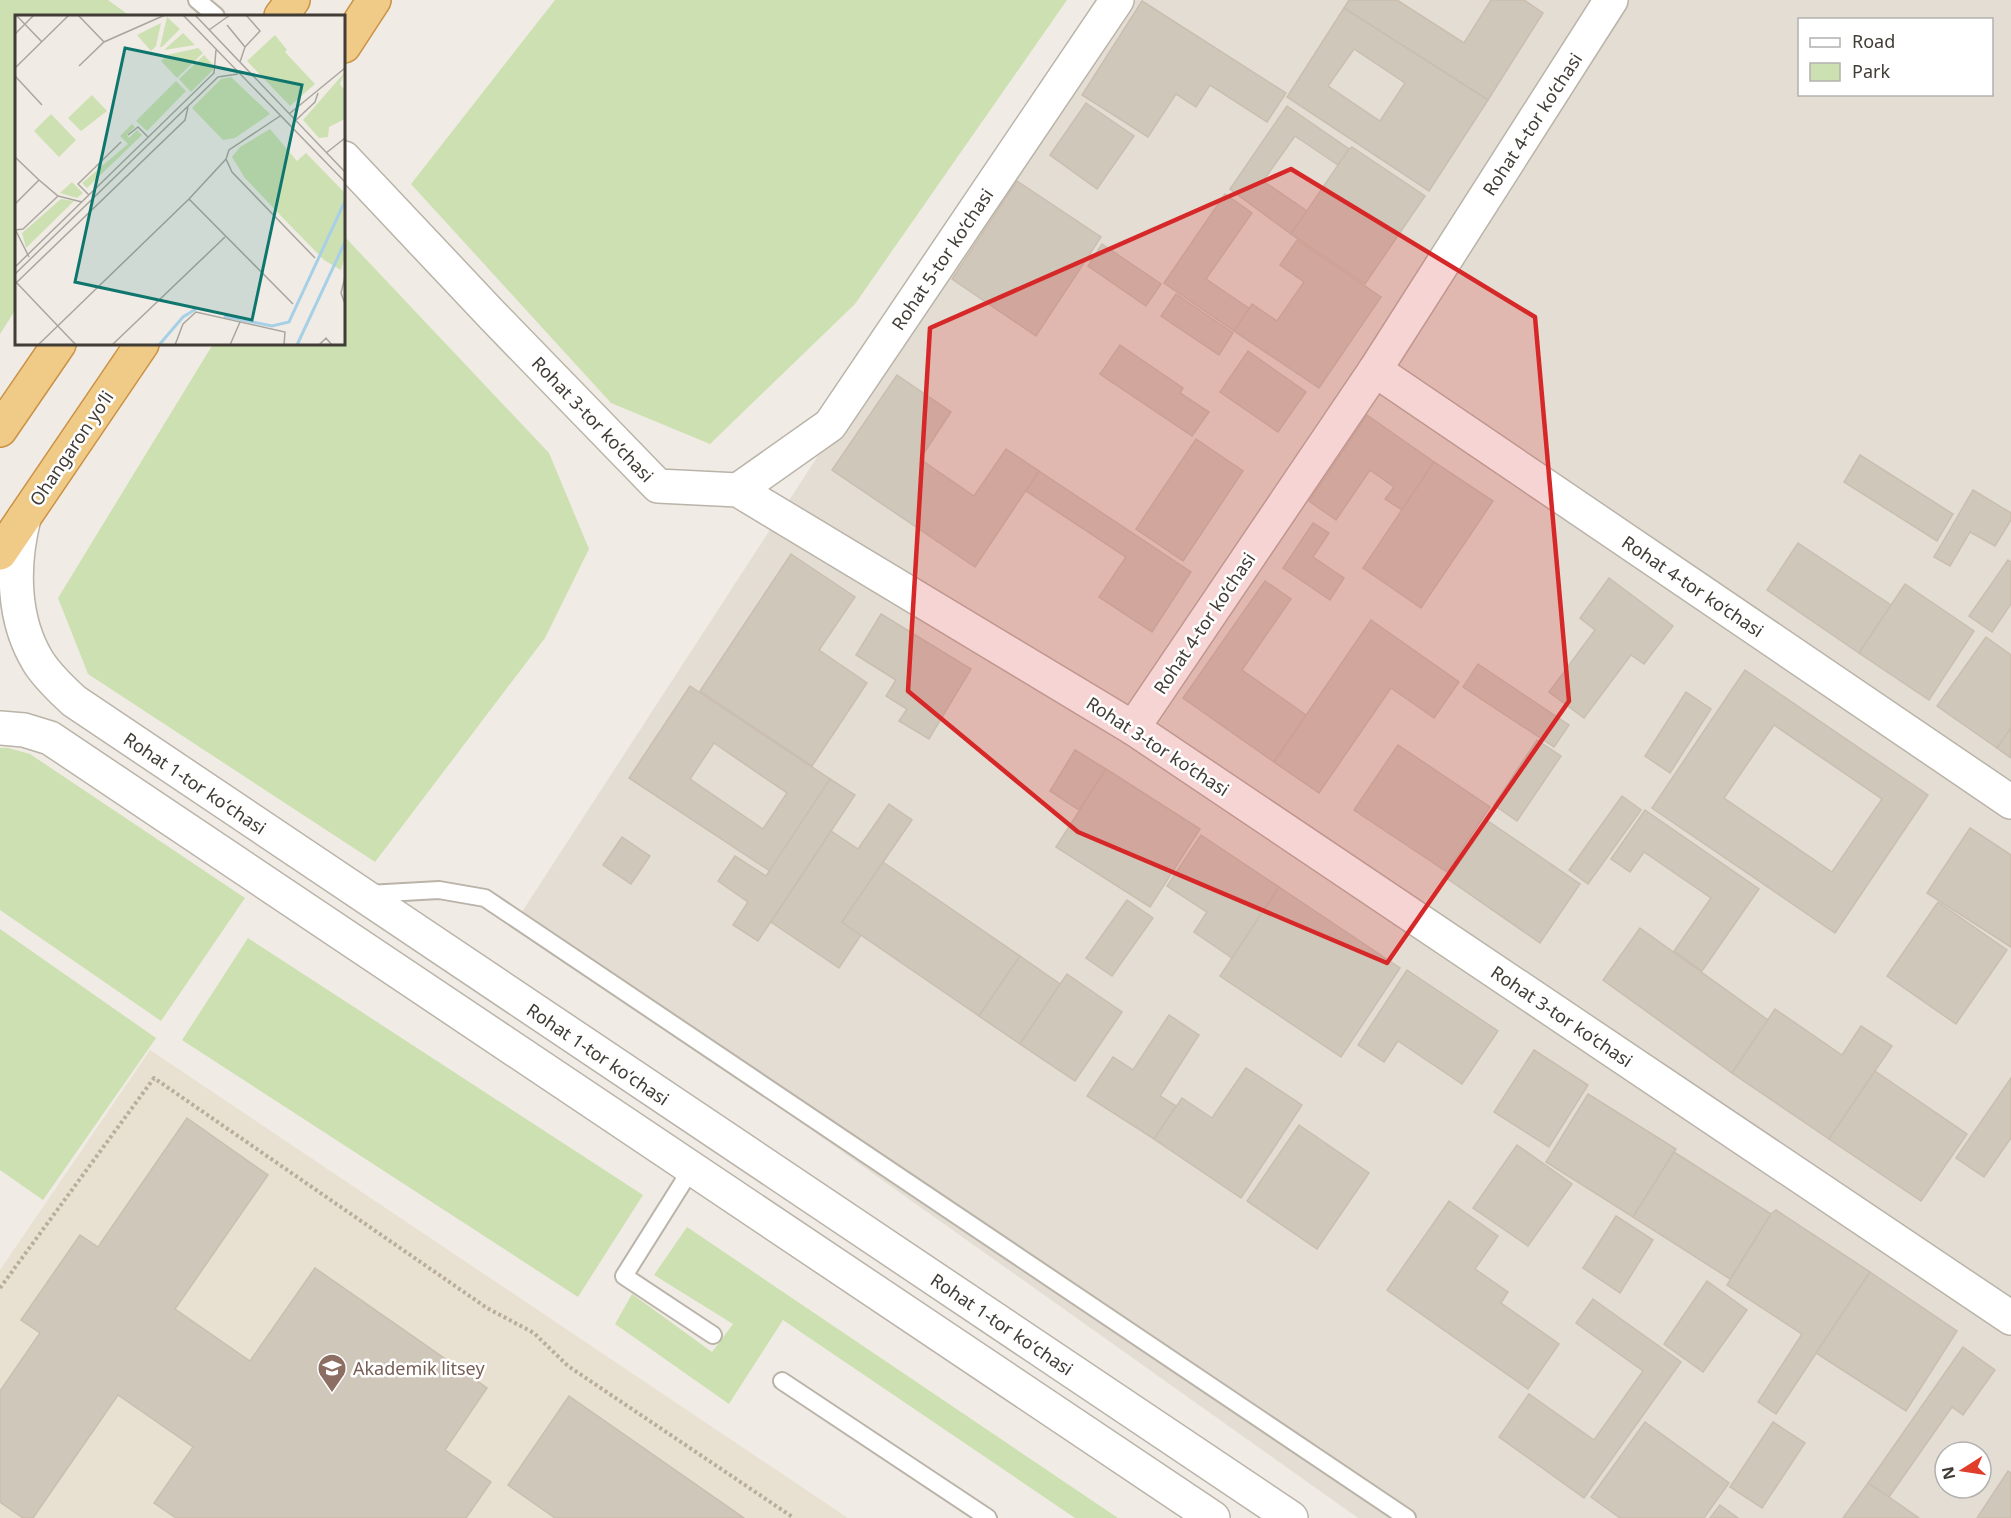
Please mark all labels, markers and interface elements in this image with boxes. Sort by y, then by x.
inset map [15,15,345,345]
legend [1798,18,1993,96]
text: Road [1852,29,1895,53]
street label: Rohat 4-tor ko‘chasi [1477,48,1587,200]
text: Park [1852,59,1890,83]
street label: Rohat 5-tor ko‘chasi [886,184,998,334]
street label: Rohat 3-tor ko‘chasi [527,351,659,487]
street label: Ohangaron yoʻli [24,386,118,510]
street label: Rohat 4-tor ko‘chasi [1618,530,1768,642]
street label: Rohat 4-tor ko‘chasi [1148,548,1260,698]
street label: Rohat 3-tor ko‘chasi [1082,691,1234,801]
street label: Rohat 1-tor koʻchasi [119,726,271,840]
street label: Rohat 3-tor ko‘chasi [1487,960,1637,1072]
street label: Rohat 1-tor koʻchasi [522,997,674,1111]
street label: Rohat 1-tor koʻchasi [926,1267,1078,1381]
school or university icon: Akademik litsey [316,1352,348,1394]
place label: Akademik litsey [353,1356,485,1380]
north arrow [1933,1440,1993,1500]
text: N [1936,1464,1960,1482]

